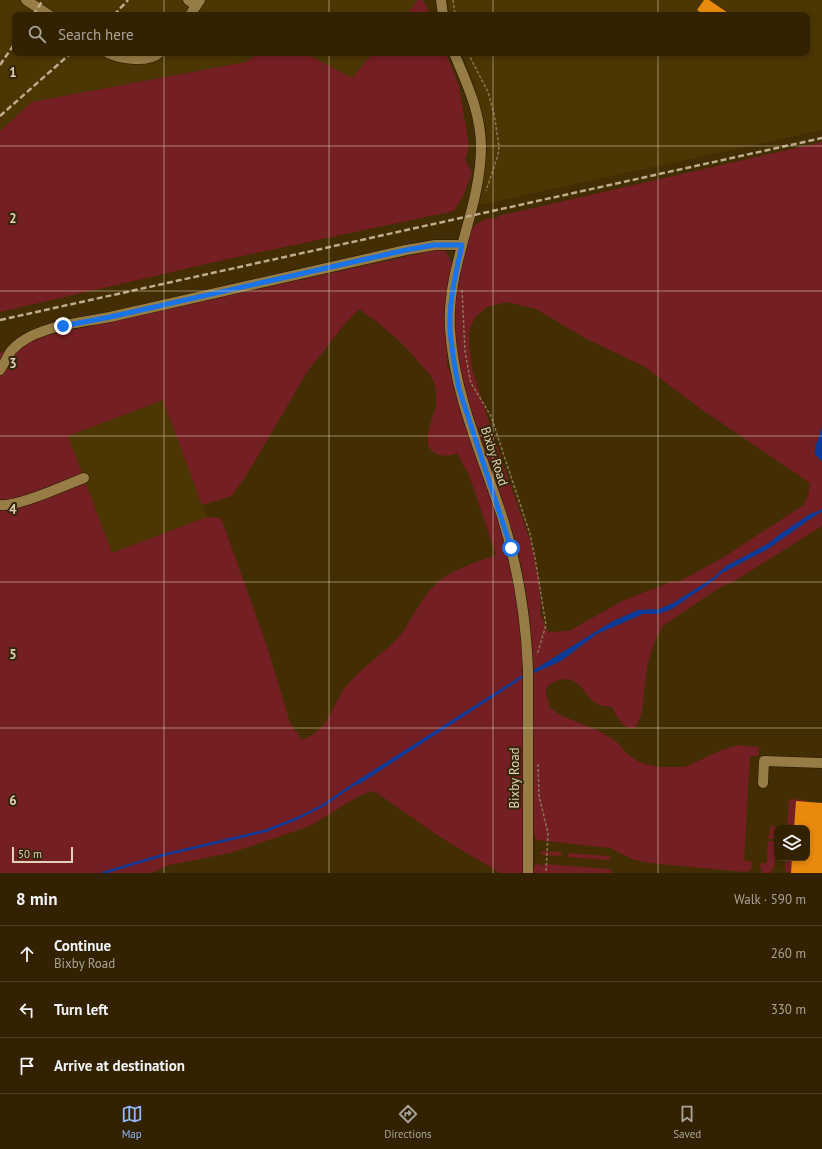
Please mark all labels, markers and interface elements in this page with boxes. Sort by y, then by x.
search box [12,12,810,56]
icon: search [26,23,48,45]
text: Search here [58,25,134,44]
text: 1 [9,64,17,81]
text: 2 [9,210,17,227]
route end [54,317,72,335]
text: 3 [9,355,17,372]
street label: Bixby Road [477,424,512,488]
text: 4 [9,501,17,518]
route start [502,539,520,557]
text: 5 [9,646,17,663]
street label: Bixby Road [506,747,523,809]
text: 6 [9,792,17,809]
map controls [774,825,810,861]
button: layers [774,825,810,861]
scale bar [12,845,73,864]
text: 50 m [18,847,42,861]
text: 8 min [16,888,57,910]
text: Walk · 590 m [734,891,806,908]
text: Continue [54,936,111,955]
icon: ahead [16,943,38,965]
text: 260 m [771,945,806,962]
text: Bixby Road [54,955,115,972]
icon: left [16,999,38,1021]
text: Turn left [54,1000,108,1019]
text: 330 m [771,1001,806,1018]
icon: arrive [16,1055,38,1077]
text: Arrive at destination [54,1056,185,1075]
tab: Map [121,1103,143,1141]
tab: Directions [384,1103,432,1141]
tab: Saved [673,1103,701,1141]

